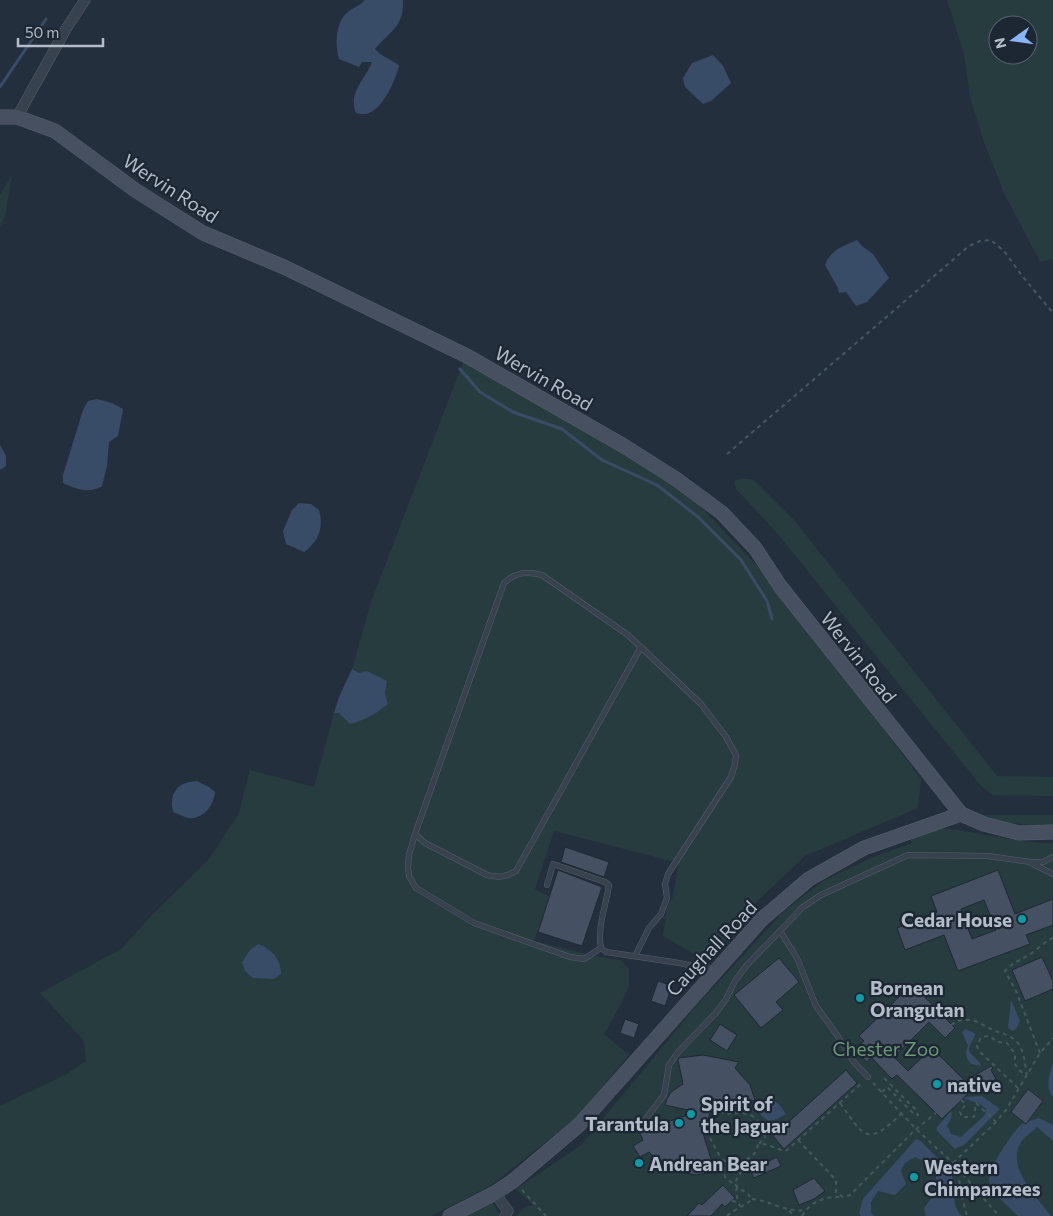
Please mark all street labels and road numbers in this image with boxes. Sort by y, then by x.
street label: Wervin Road [119,149,223,227]
street label: Wervin Road [491,341,597,415]
street label: Wervin Road [816,607,902,707]
street label: Caughall Road [661,895,761,1001]

